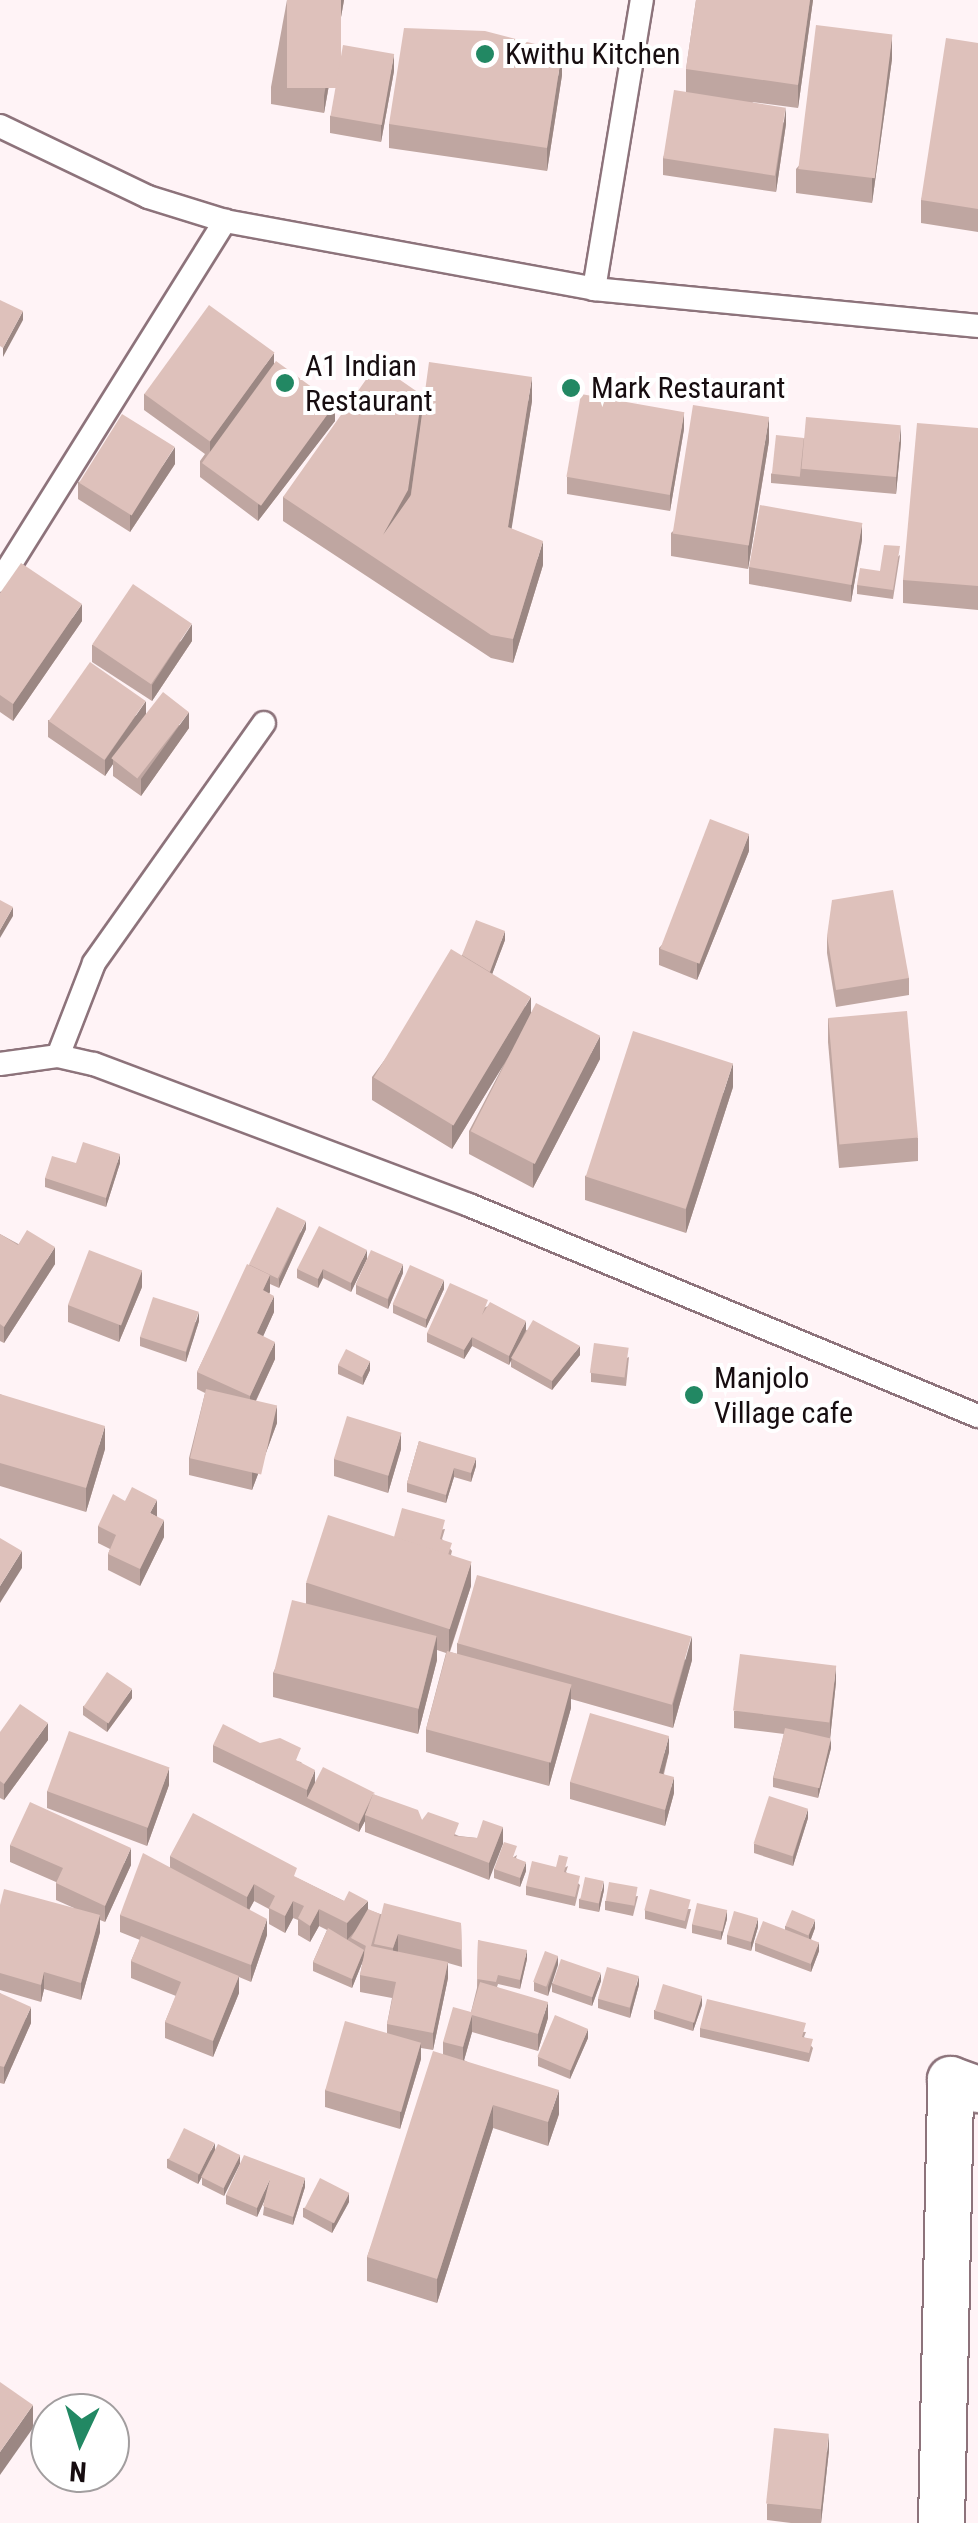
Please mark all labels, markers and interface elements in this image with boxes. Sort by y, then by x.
place label: Kwithu Kitchen [505,36,681,72]
marker: Kwithu Kitchen [474,43,496,65]
place label: A1 Indian Restaurant [305,348,433,418]
place label: Mark Restaurant [591,370,785,406]
marker: A1 Indian Restaurant [274,372,296,394]
marker: Mark Restaurant [560,377,582,399]
place label: Manjolo Village cafe [714,1360,853,1430]
marker: Manjolo Village cafe [683,1384,705,1406]
north arrow [30,2393,130,2493]
text: N [68,2454,88,2488]

